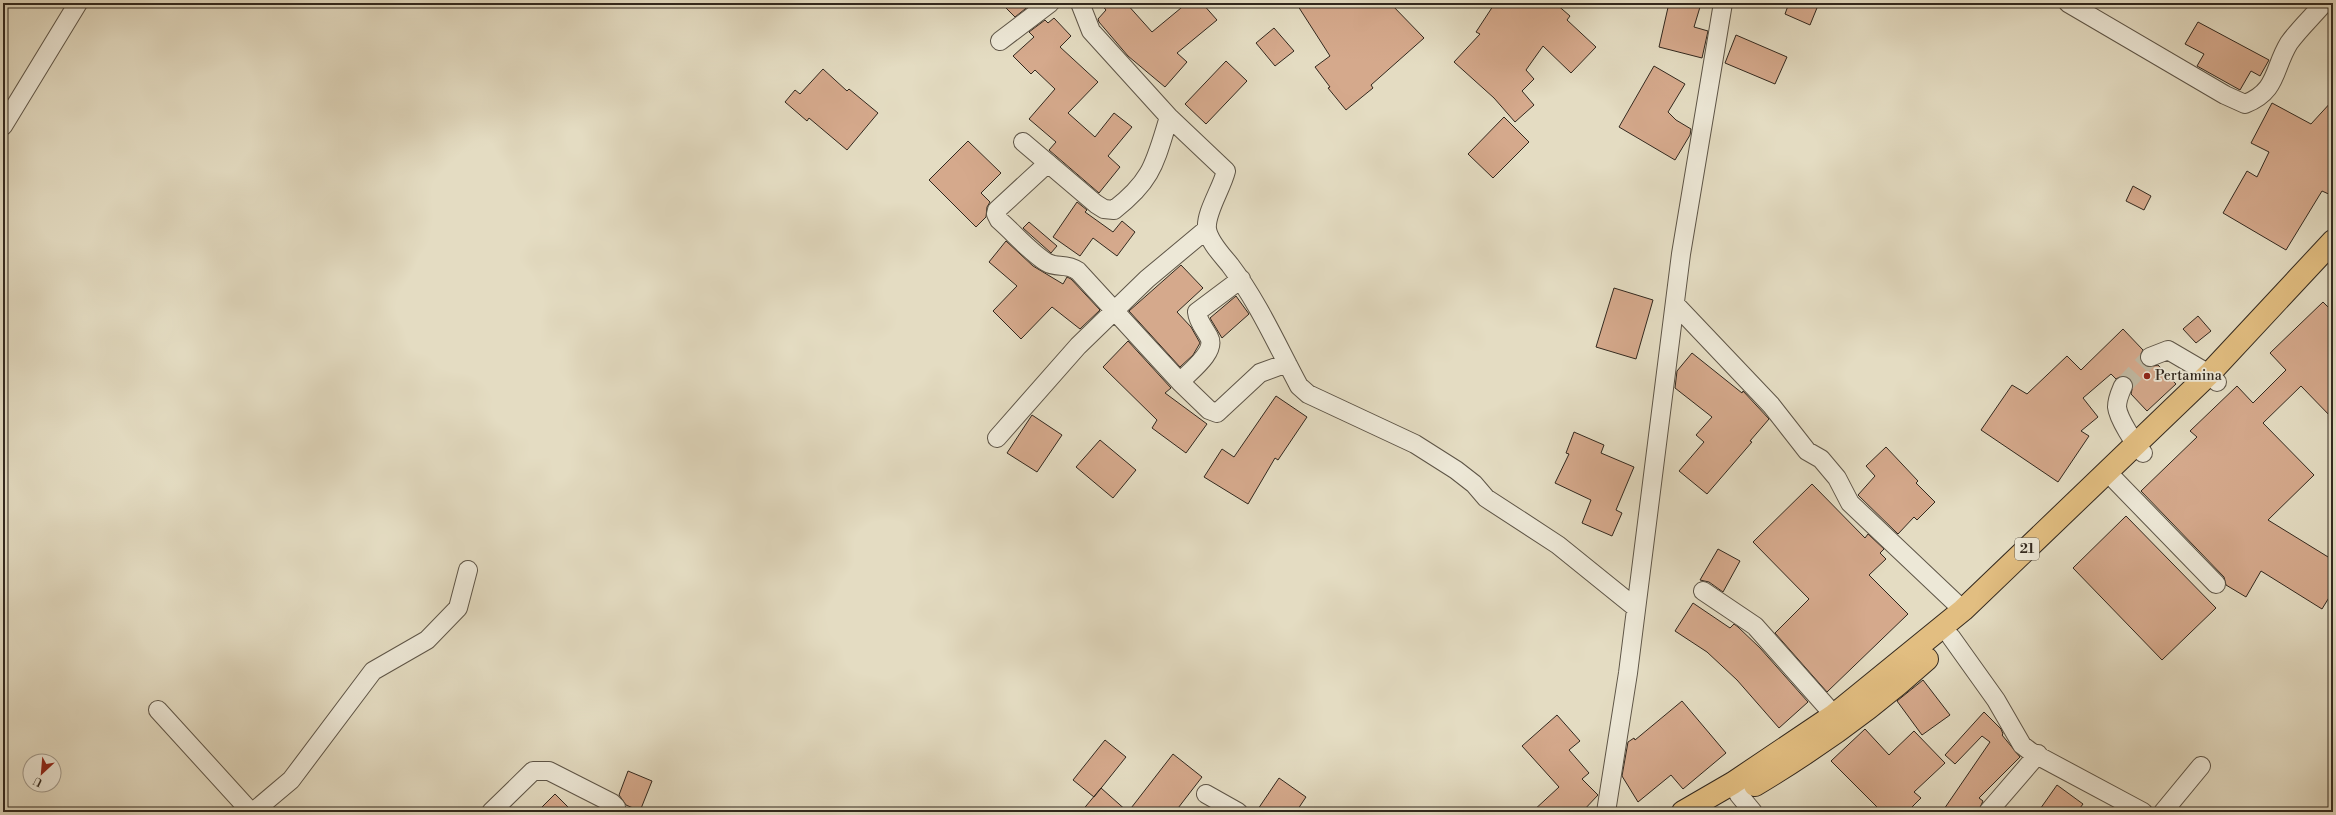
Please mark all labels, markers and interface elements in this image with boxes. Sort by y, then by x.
place label: Pertamina [2155,367,2223,385]
marker: Pertamina [2142,371,2152,381]
road number: 21 [2015,538,2039,560]
north arrow [22,753,62,793]
text: U [31,773,45,789]

